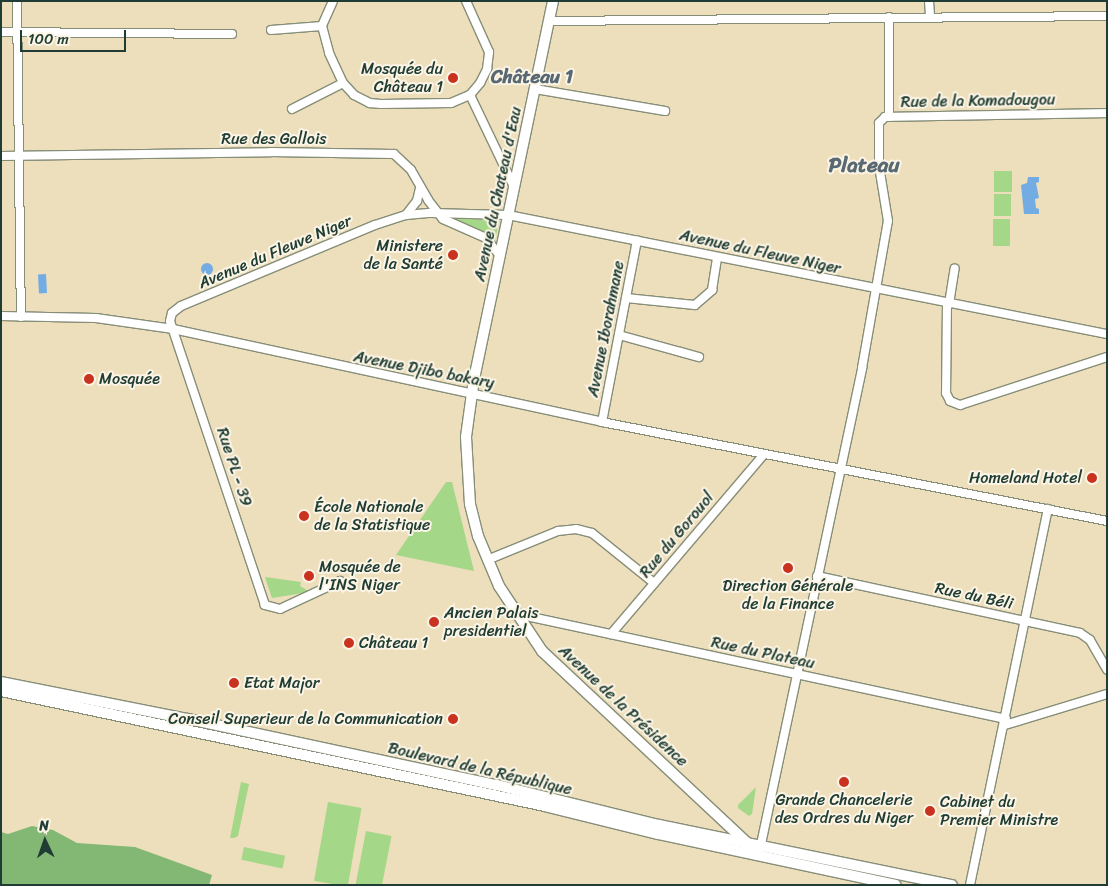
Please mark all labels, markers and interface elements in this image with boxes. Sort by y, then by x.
scale bar [22,20,129,52]
text: 100 m [28,26,69,52]
place label: Mosquée du Château 1 [361,59,443,97]
district label: Château 1 [491,66,573,88]
marker: Mosquée du Château 1 [447,72,459,84]
street label: Rue de la Komadougou [900,90,1056,112]
street label: Avenue du Chateau d'Eau [470,105,526,283]
street label: Rue des Gallois [221,129,327,149]
district label: Plateau [828,152,900,178]
street label: Avenue du Fleuve Niger [196,211,354,293]
street label: Avenue du Fleuve Niger [678,226,842,278]
place label: Ministere de la Santé [364,236,443,274]
marker: Ministere de la Santé [447,249,459,261]
street label: Avenue Iborahmane [583,259,629,399]
street label: Avenue Djibo bakary [352,347,496,393]
place label: Mosquée [99,369,160,389]
marker: Mosquée [83,373,95,385]
street label: Rue PL - 39 [212,425,256,509]
place label: Homeland Hotel [969,468,1082,488]
marker: Homeland Hotel [1086,472,1098,484]
street label: Rue du Gorouol [636,488,718,582]
place label: École Nationale de la Statistique [314,497,431,535]
marker: École Nationale de la Statistique [298,510,310,522]
place label: Mosquée de l'INS Niger [319,557,401,595]
marker: Direction Générale de la Finance [782,562,794,574]
marker: Mosquée de l'INS Niger [303,570,315,582]
place label: Direction Générale de la Finance [723,576,853,614]
street label: Rue du Béli [933,578,1015,614]
place label: Ancien Palais presidentiel [444,603,539,641]
marker: Ancien Palais presidentiel [428,616,440,628]
place label: Château 1 [359,633,428,653]
street label: Rue du Plateau [709,633,817,673]
marker: Château 1 [343,637,355,649]
street label: Avenue de la Présidence [554,641,692,771]
place label: Etat Major [244,673,320,693]
marker: Etat Major [228,677,240,689]
place label: Conseil Superieur de la Communication [168,709,443,729]
marker: Conseil Superieur de la Communication [447,713,459,725]
street label: Boulevard de la République [386,738,574,800]
marker: Grande Chancelerie des Ordres du Niger [838,776,850,788]
place label: Grande Chancelerie des Ordres du Niger [774,790,914,828]
place label: Cabinet du Premier Ministre [940,792,1058,830]
marker: Cabinet du Premier Ministre [924,805,936,817]
text: N [39,813,50,838]
north arrow [20,816,70,866]

